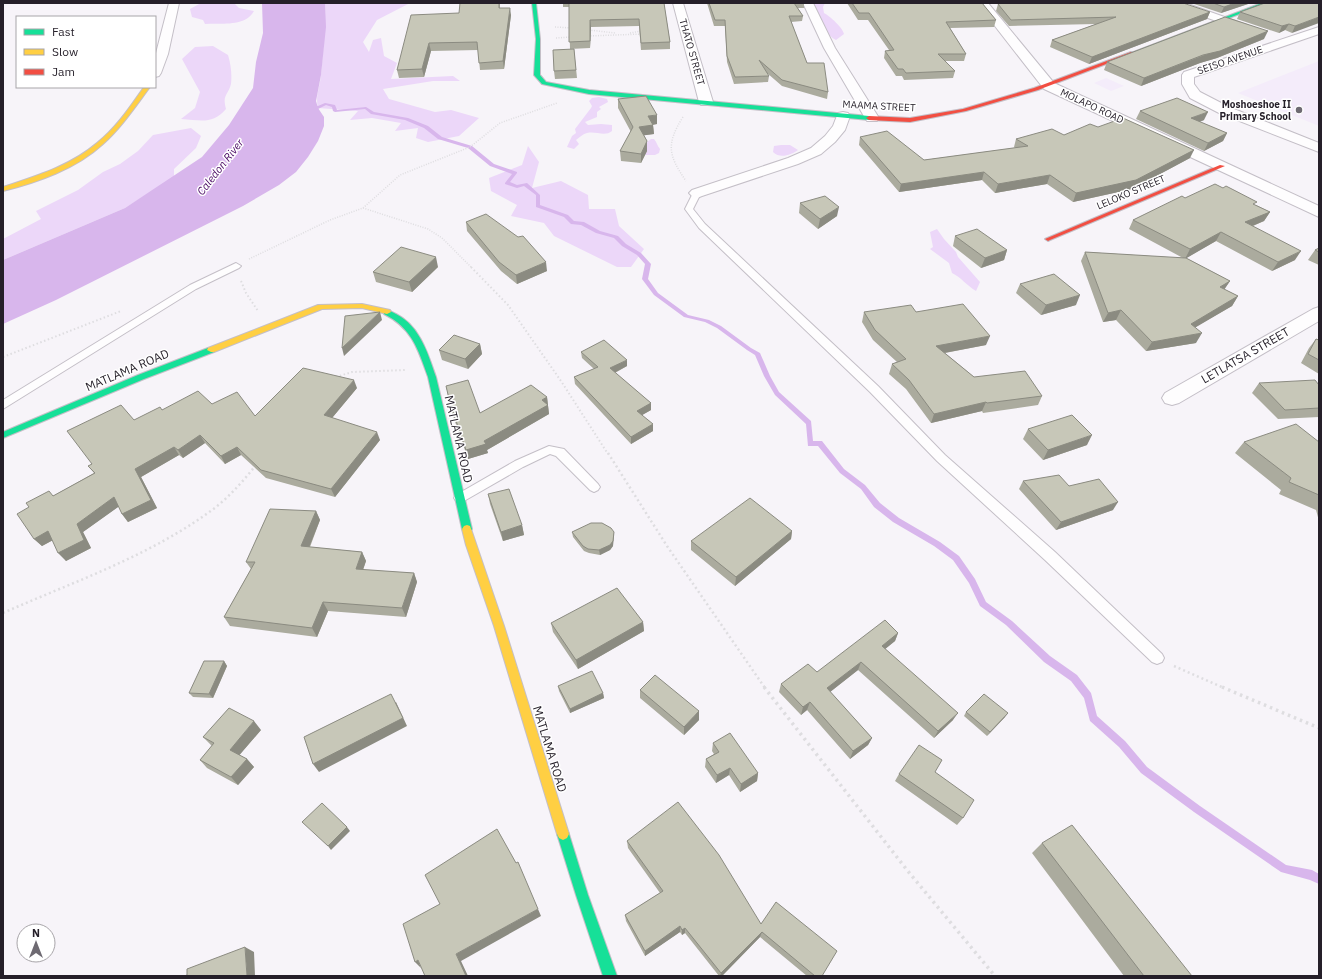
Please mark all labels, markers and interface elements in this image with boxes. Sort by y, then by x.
legend [16,16,156,88]
street label: THATO STREET [676,17,708,87]
text: Fast [52,24,75,39]
street label: SEISO AVENUE [1195,43,1265,77]
text: Slow [52,44,78,59]
text: Jam [52,64,75,79]
street label: MOLAPO ROAD [1058,86,1126,127]
street label: MAAMA STREET [842,98,916,114]
place label: Moshoeshoe II Primary School [1220,98,1291,123]
marker: Moshoeshoe II Primary School [1294,105,1304,115]
water label: Caledon River [194,135,247,198]
street label: LELOKO STREET [1095,172,1168,212]
street label: LETLATSA STREET [1198,324,1292,386]
street label: MATLAMA ROAD [83,346,171,394]
street label: MATLAMA ROAD [442,394,476,484]
street label: MATLAMA ROAD [530,704,570,794]
north arrow [16,923,56,963]
text: N [32,926,40,940]

